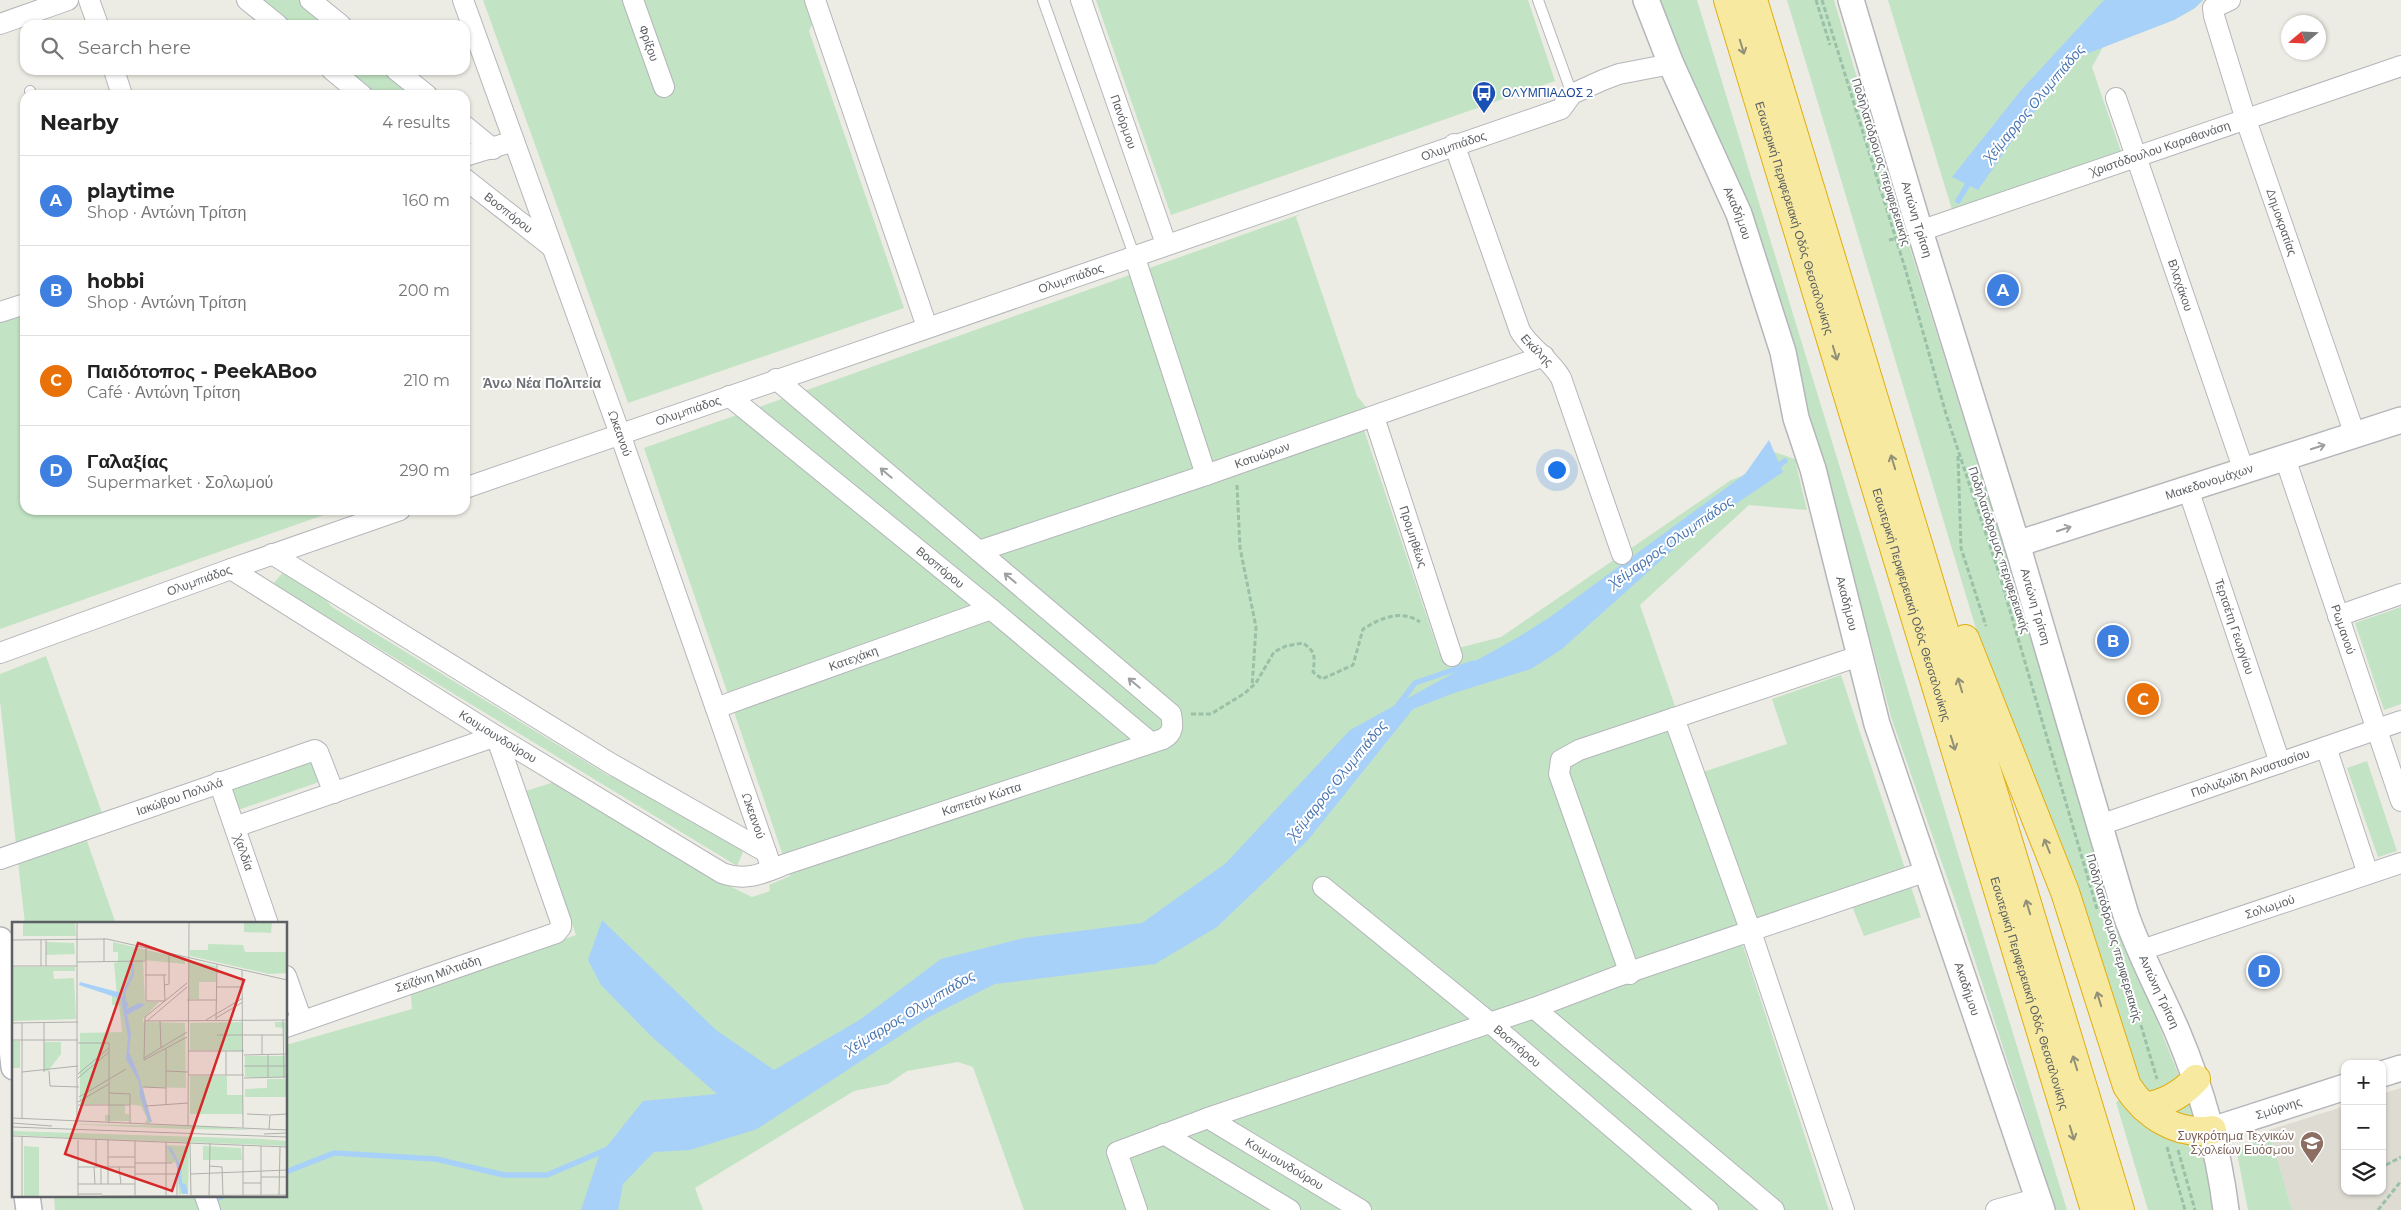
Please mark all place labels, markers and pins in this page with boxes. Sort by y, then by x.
bus stop icon: ΟΛΥΜΠΙΑΔΟΣ 2 [1471,80,1497,114]
place label: ΟΛΥΜΠΙΑΔΟΣ 2 [1502,85,1593,100]
pin: A [1987,271,2019,309]
pin: B [2097,622,2129,660]
pin: C [2127,680,2159,718]
pin: D [2248,952,2280,990]
place label: Συγκρότημα Τεχνικών Σχολείων Ευόσμου [2177,1128,2294,1157]
school or university icon: Συγκρότημα Τεχνικών Σχολείων Ευόσμου [2299,1130,2325,1164]

